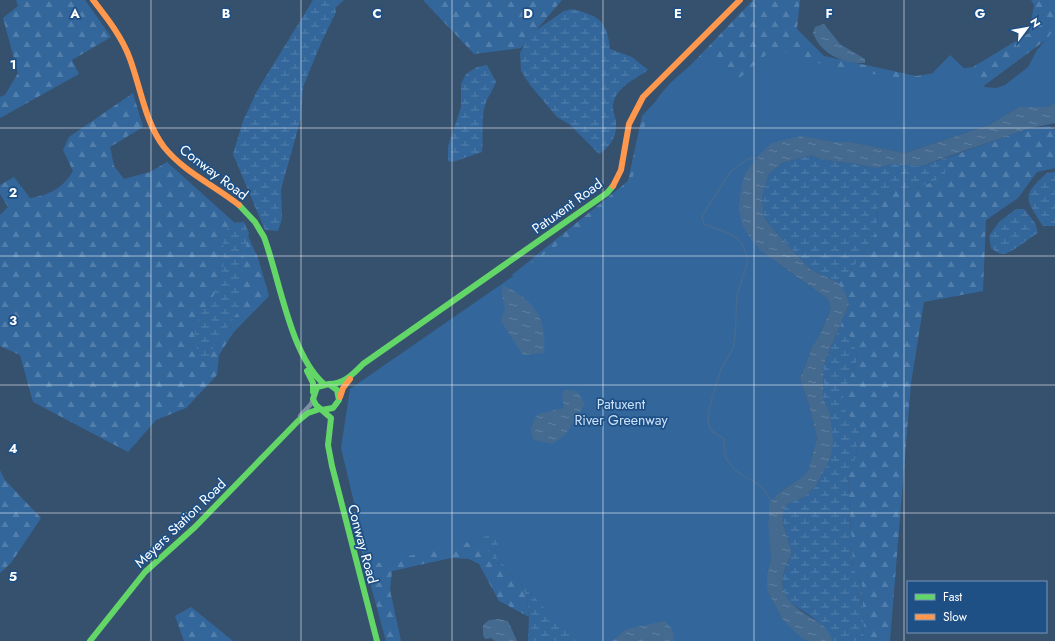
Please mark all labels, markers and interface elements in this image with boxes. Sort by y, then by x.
text: A [69,4,80,23]
text: B [222,4,231,23]
text: C [372,4,382,23]
text: D [523,4,533,23]
text: E [674,4,682,23]
text: F [825,4,833,23]
text: G [975,4,986,23]
north arrow [1007,8,1047,48]
text: N [1026,15,1045,31]
text: 1 [10,55,16,74]
street label: Conway Road [176,140,252,204]
street label: Patuxent Road [528,174,606,238]
text: 2 [9,183,17,202]
text: 3 [9,311,17,330]
park label: Patuxent River Greenway [574,394,668,430]
text: 4 [8,439,18,458]
street label: Meyers Station Road [130,474,230,572]
street label: Conway Road [343,502,383,586]
text: 5 [9,567,17,586]
legend [907,581,1047,633]
text: Fast [943,588,962,606]
text: Slow [943,608,968,626]

